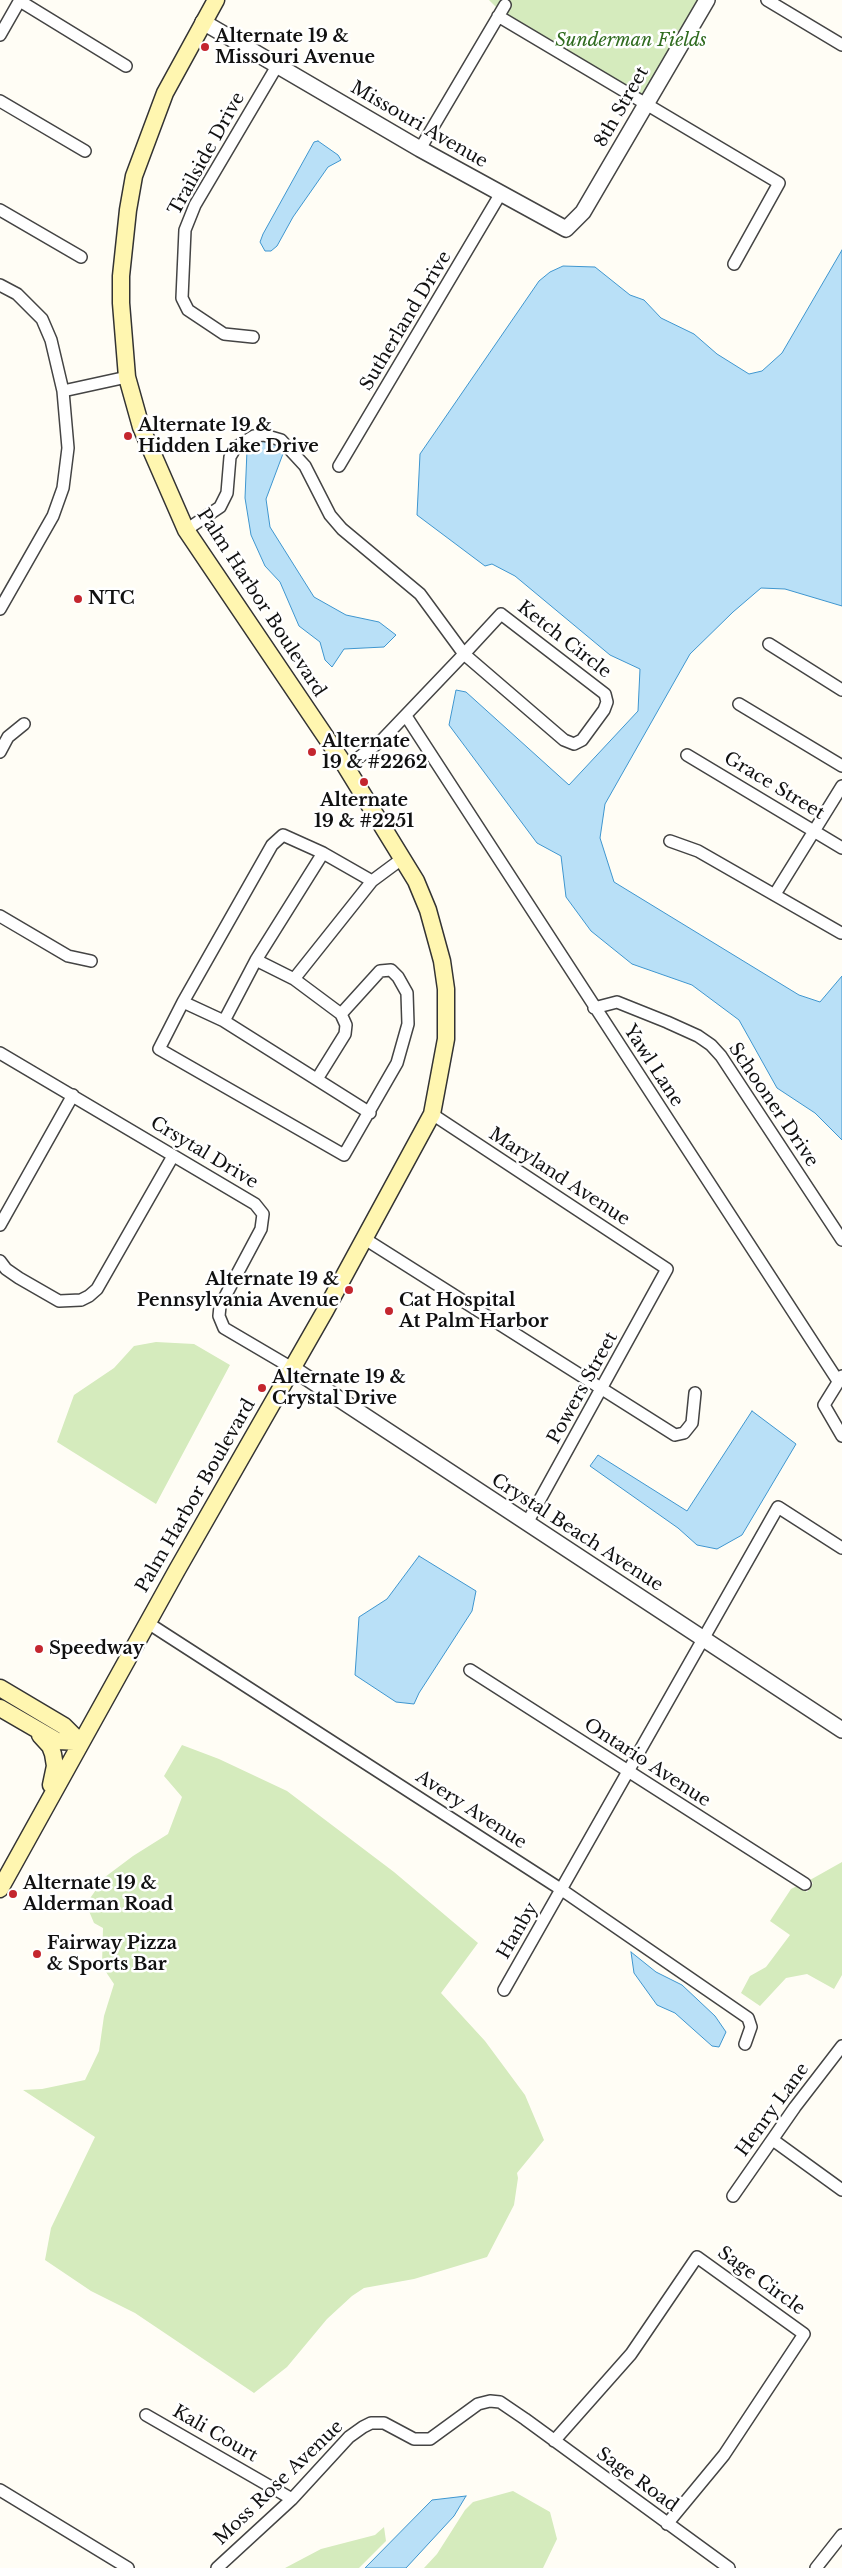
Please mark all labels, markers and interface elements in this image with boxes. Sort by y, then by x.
place label: Alternate 19 & Missouri Avenue [215,26,375,68]
park label: Sunderman Fields [555,30,707,52]
marker: Alternate 19 & Missouri Avenue [199,41,211,53]
street label: 8th Street [590,63,654,151]
street label: Missouri Avenue [347,77,491,173]
street label: Trailside Drive [164,89,250,219]
street label: Sutherland Drive [356,247,456,395]
place label: Alternate 19 & Hidden Lake Drive [138,415,319,458]
marker: Alternate 19 & Hidden Lake Drive [122,430,134,442]
street label: Palm Harbor Boulevard [192,505,330,701]
place label: NTC [88,588,135,610]
marker: NTC [72,593,84,605]
street label: Ketch Circle [513,597,615,683]
place label: Alternate 19 & #2262 [322,731,428,774]
marker: Alternate 19 & #2262 [306,746,318,758]
street label: Grace Street [720,748,828,824]
marker: Alternate 19 & #2251 [358,776,370,788]
place label: Alternate 19 & #2251 [314,790,414,832]
street label: Yawl Lane [619,1021,687,1111]
street label: Schooner Drive [723,1039,823,1171]
street label: Crsytal Drive [146,1112,262,1194]
street label: Maryland Avenue [485,1123,633,1231]
place label: Alternate 19 & Pennsylvania Avenue [137,1269,339,1312]
marker: Alternate 19 & Pennsylvania Avenue [343,1284,355,1296]
place label: Cat Hospital At Palm Harbor [399,1290,549,1332]
marker: Cat Hospital At Palm Harbor [383,1305,395,1317]
street label: Powers Street [543,1328,623,1448]
place label: Alternate 19 & Crystal Drive [272,1367,406,1410]
marker: Alternate 19 & Crystal Drive [256,1382,268,1394]
street label: Palm Harbor Boulevard [132,1395,260,1597]
street label: Crystal Beach Avenue [487,1469,667,1597]
place label: Speedway [49,1638,144,1660]
marker: Speedway [33,1643,45,1655]
street label: Ontario Avenue [580,1714,714,1812]
street label: Avery Avenue [412,1766,530,1854]
place label: Alternate 19 & Alderman Road [23,1873,173,1916]
marker: Alternate 19 & Alderman Road [7,1888,19,1900]
street label: Hanby [493,1899,543,1963]
place label: Fairway Pizza & Sports Bar [47,1933,177,1976]
marker: Fairway Pizza & Sports Bar [31,1948,43,1960]
street label: Henry Lane [732,2059,814,2161]
street label: Sage Circle [713,2242,809,2320]
street label: Kali Court [169,2401,261,2467]
street label: Moss Rose Avenue [210,2416,348,2550]
street label: Sage Road [592,2443,682,2517]

